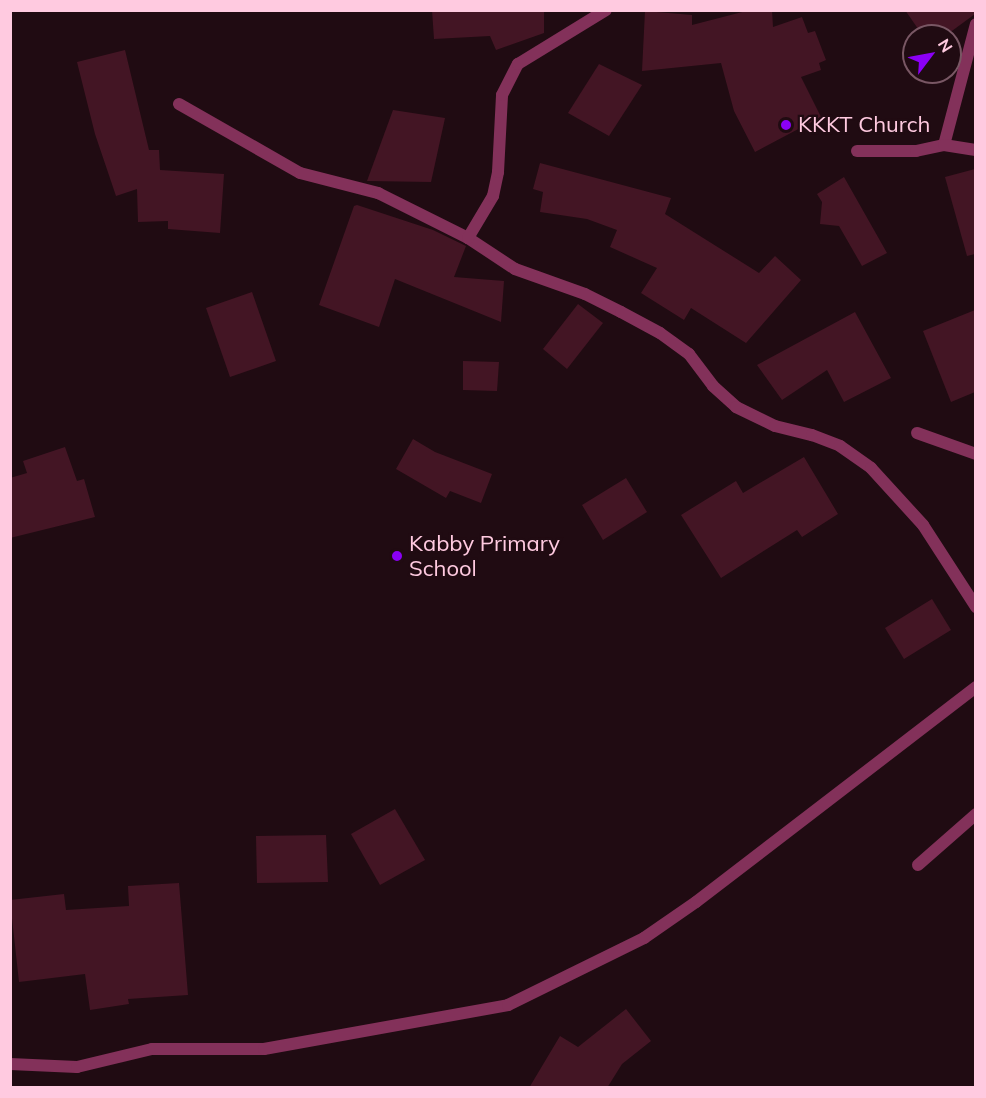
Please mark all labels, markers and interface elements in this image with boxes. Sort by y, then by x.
north arrow [902,24,962,84]
text: N [934,35,957,56]
place label: KKKT Church [798,112,930,138]
marker: KKKT Church [779,118,793,132]
place label: Kabby Primary School [409,530,560,582]
marker: Kabby Primary School [390,549,404,563]

